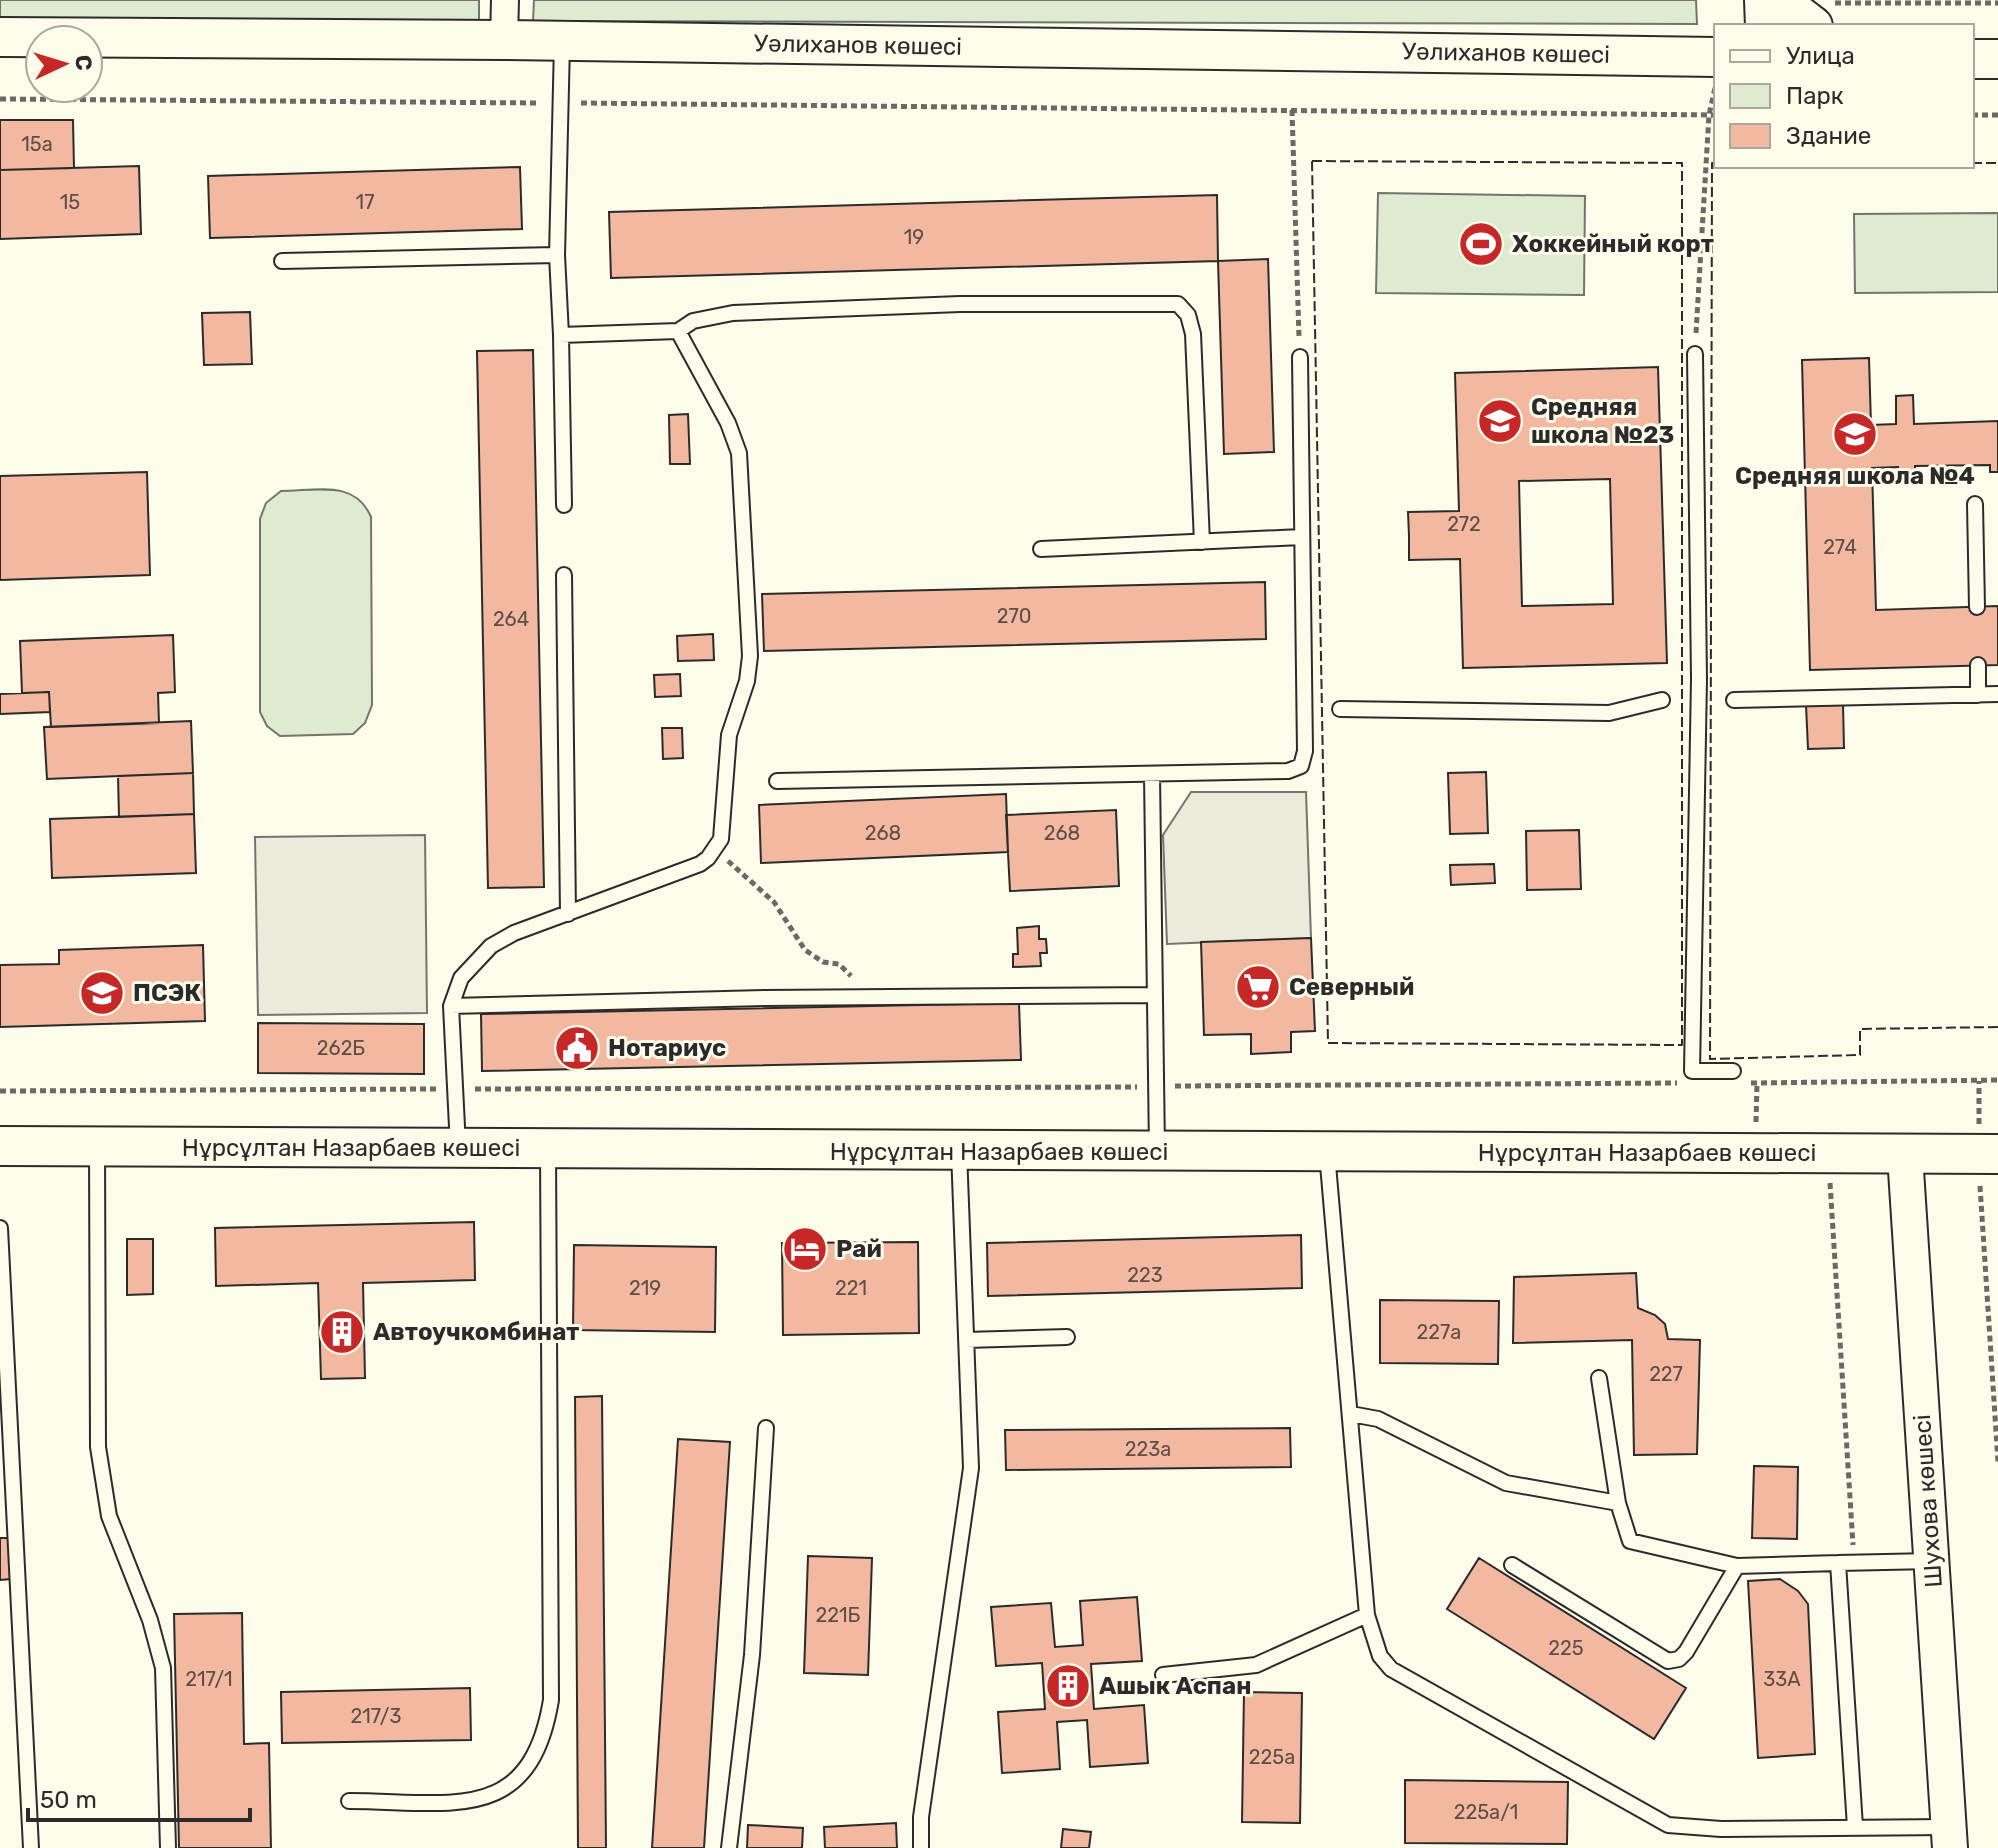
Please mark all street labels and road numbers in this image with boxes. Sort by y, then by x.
street label: Уәлиханов көшесі [754,29,962,61]
street label: Уәлиханов көшесі [1402,37,1610,69]
street label: Нұрсұлтан Назарбаев көшесі [182,1134,520,1162]
street label: Нұрсұлтан Назарбаев көшесі [830,1138,1168,1166]
street label: Нұрсұлтан Назарбаев көшесі [1478,1139,1816,1167]
street label: Шухова көшесі [1908,1413,1948,1589]

